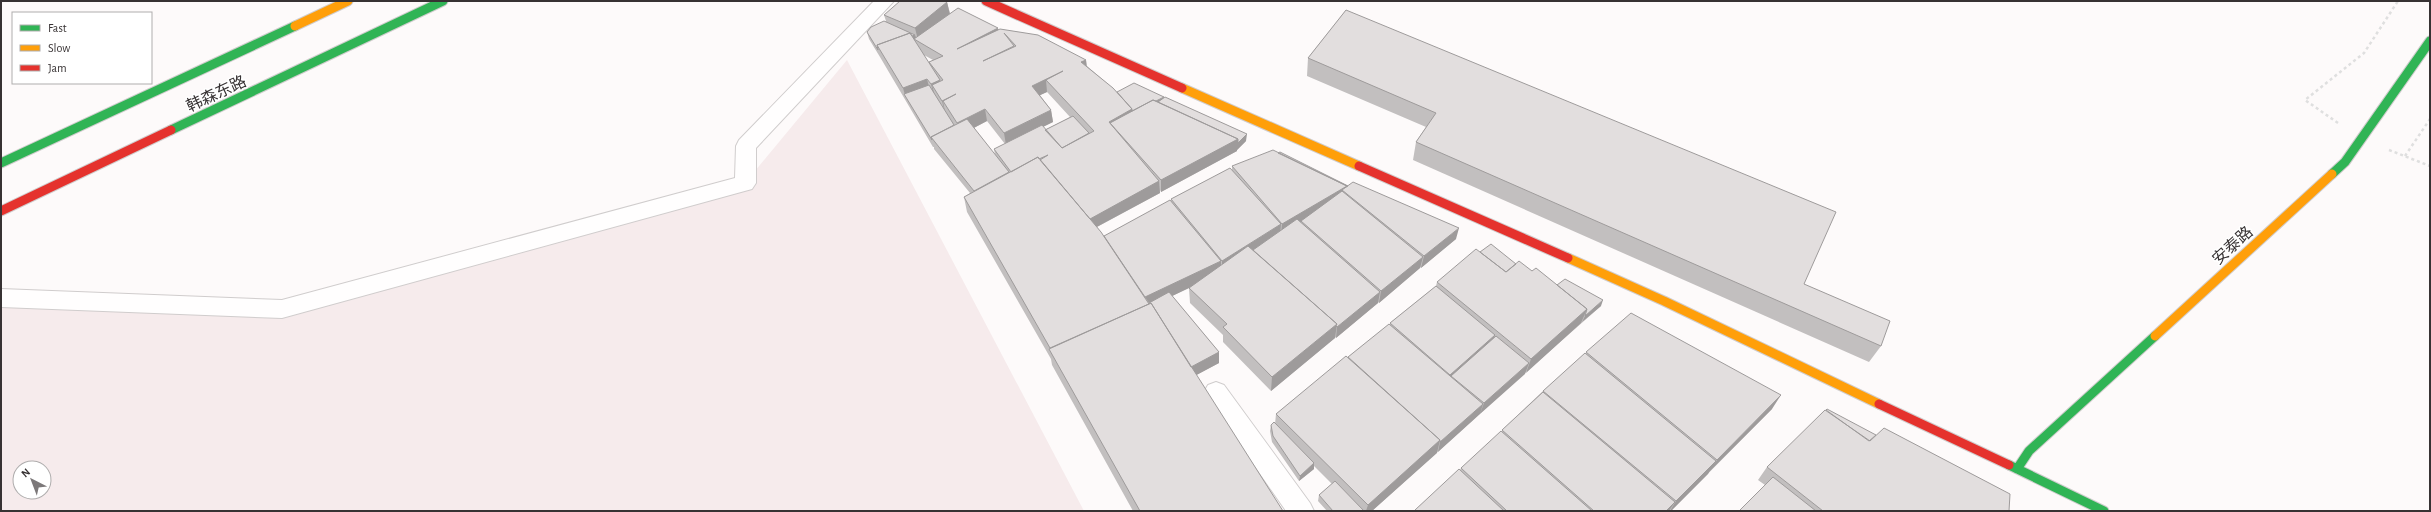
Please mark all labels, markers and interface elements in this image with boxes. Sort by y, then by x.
legend [12,12,152,84]
text: Fast [48,22,67,34]
text: Slow [48,42,70,54]
text: Jam [48,62,67,74]
street label: 韩森东路 [184,72,249,115]
street label: 安泰路 [2209,223,2256,268]
north arrow [12,460,52,500]
text: N [19,466,32,480]

